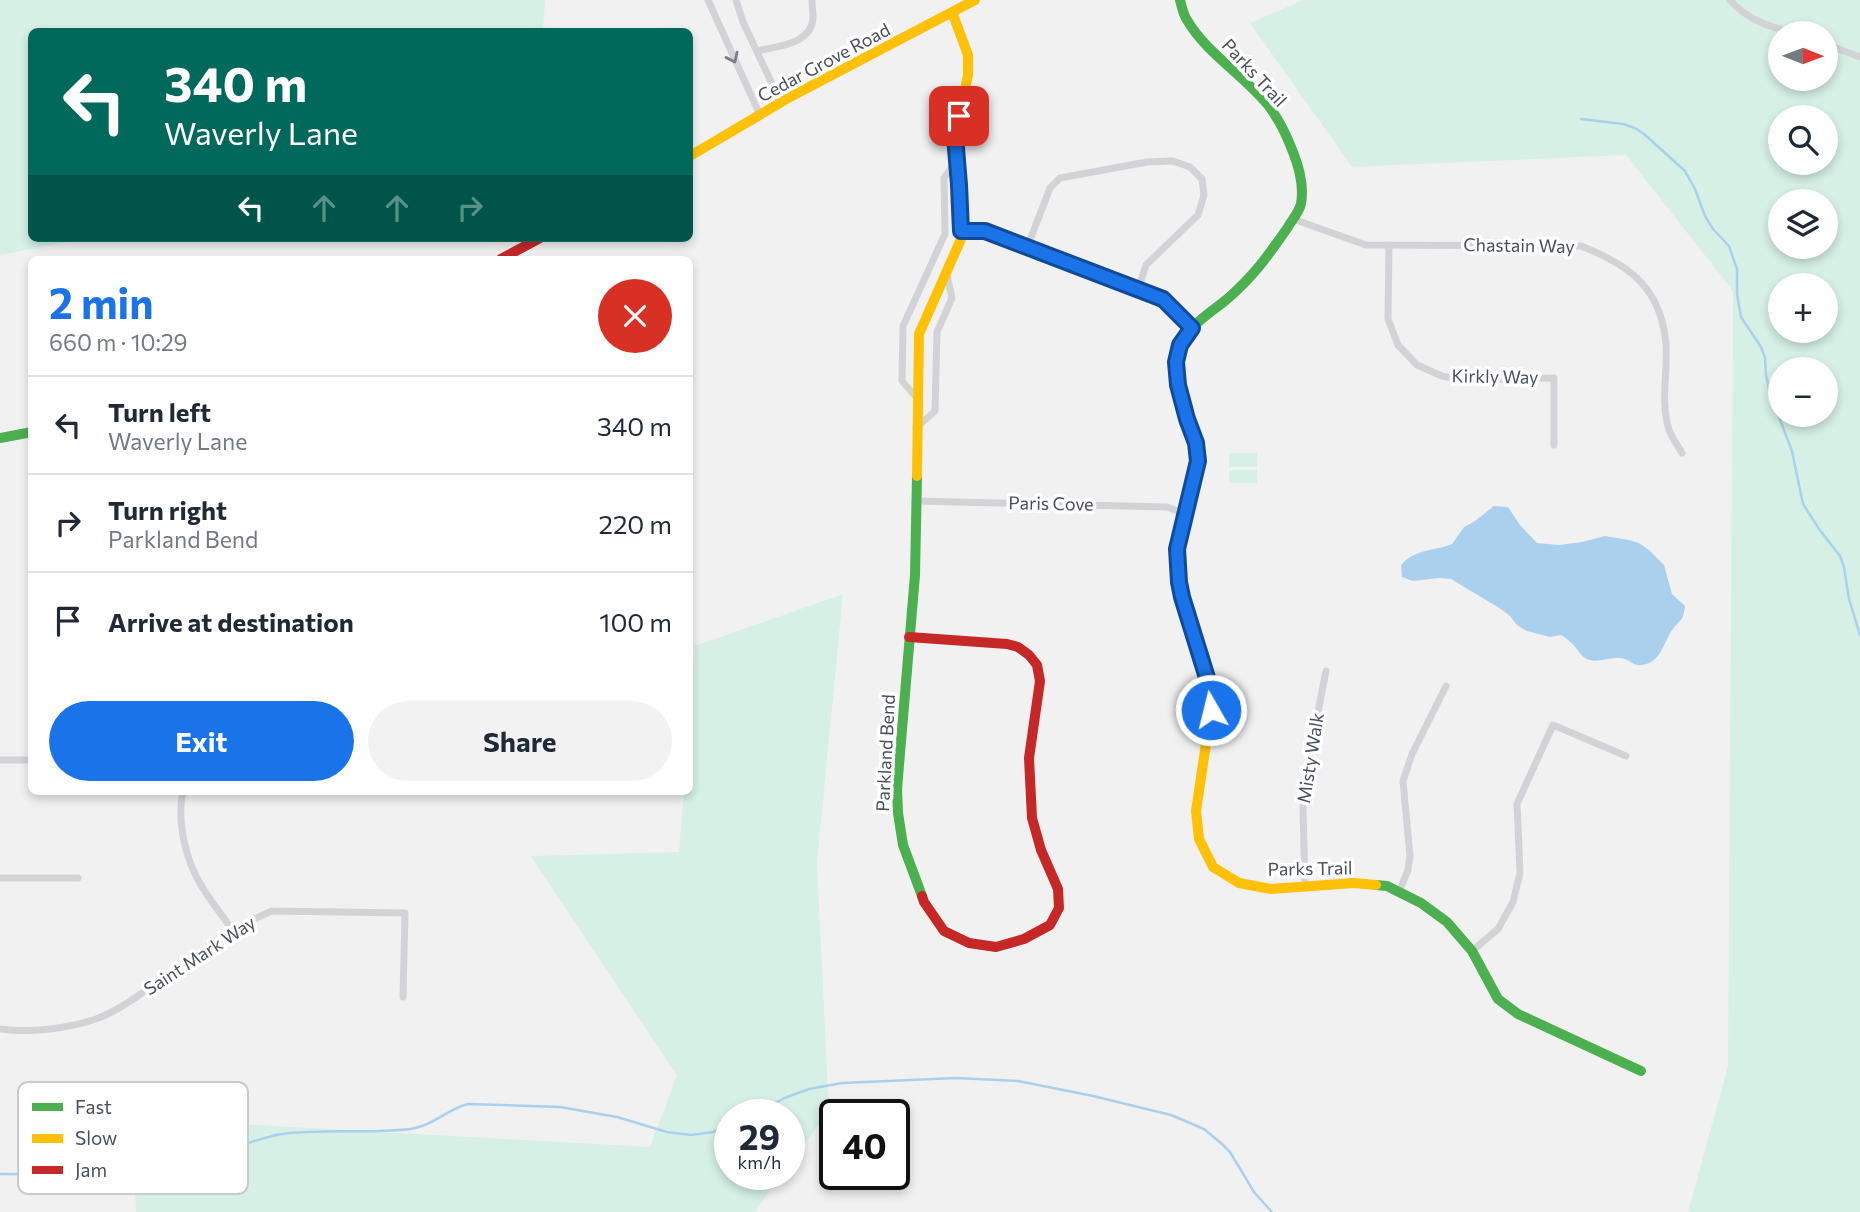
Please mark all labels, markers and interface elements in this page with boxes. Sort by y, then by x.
street label: Cedar Grove Road [754,18,893,106]
north arrow [1768,21,1838,91]
map controls [1768,21,1838,427]
street label: Parks Trail [1218,34,1292,111]
one-way arrow [725,51,739,63]
text: 340 m [164,52,307,112]
icon: left [49,56,140,147]
pin [929,86,989,146]
icon: arrive [940,97,978,135]
button: search [1768,105,1838,175]
text: Waverly Lane [164,112,358,152]
icon: left [232,189,270,227]
icon: ahead [305,189,343,227]
icon: ahead [378,189,416,227]
icon: right [451,189,489,227]
button: layers [1768,189,1838,259]
street label: Chastain Way [1463,233,1575,257]
button: + [1768,273,1838,343]
text: 2 min [49,276,154,328]
button: close [598,279,672,353]
text: 660 m · 10:29 [49,328,188,356]
button: − [1768,357,1838,427]
street label: Kirkly Way [1451,364,1539,388]
text: Turn left [108,396,211,427]
icon: left [49,406,87,444]
text: 340 m [597,410,672,441]
text: Waverly Lane [108,427,247,455]
street label: Paris Cove [1008,491,1094,515]
text: Turn right [108,494,227,525]
icon: right [49,504,87,542]
text: 220 m [599,508,672,539]
text: Parkland Bend [108,525,258,553]
icon: arrive [49,602,87,640]
text: Arrive at destination [108,606,354,637]
text: 100 m [599,606,672,637]
position arrow [1174,673,1248,747]
street label: Parkland Bend [871,694,899,812]
button: Exit [49,701,354,781]
button: Share [368,701,672,781]
street label: Misty Walk [1292,711,1328,805]
street label: Parks Trail [1267,856,1353,880]
street label: Saint Mark Way [140,911,259,999]
legend [18,1082,248,1194]
text: Fast [75,1095,112,1118]
speed limit sign: 40 [819,1099,910,1190]
text: 29 [739,1114,780,1157]
text: Slow [75,1126,117,1149]
text: km/h [738,1151,781,1173]
text: Jam [75,1158,107,1181]

